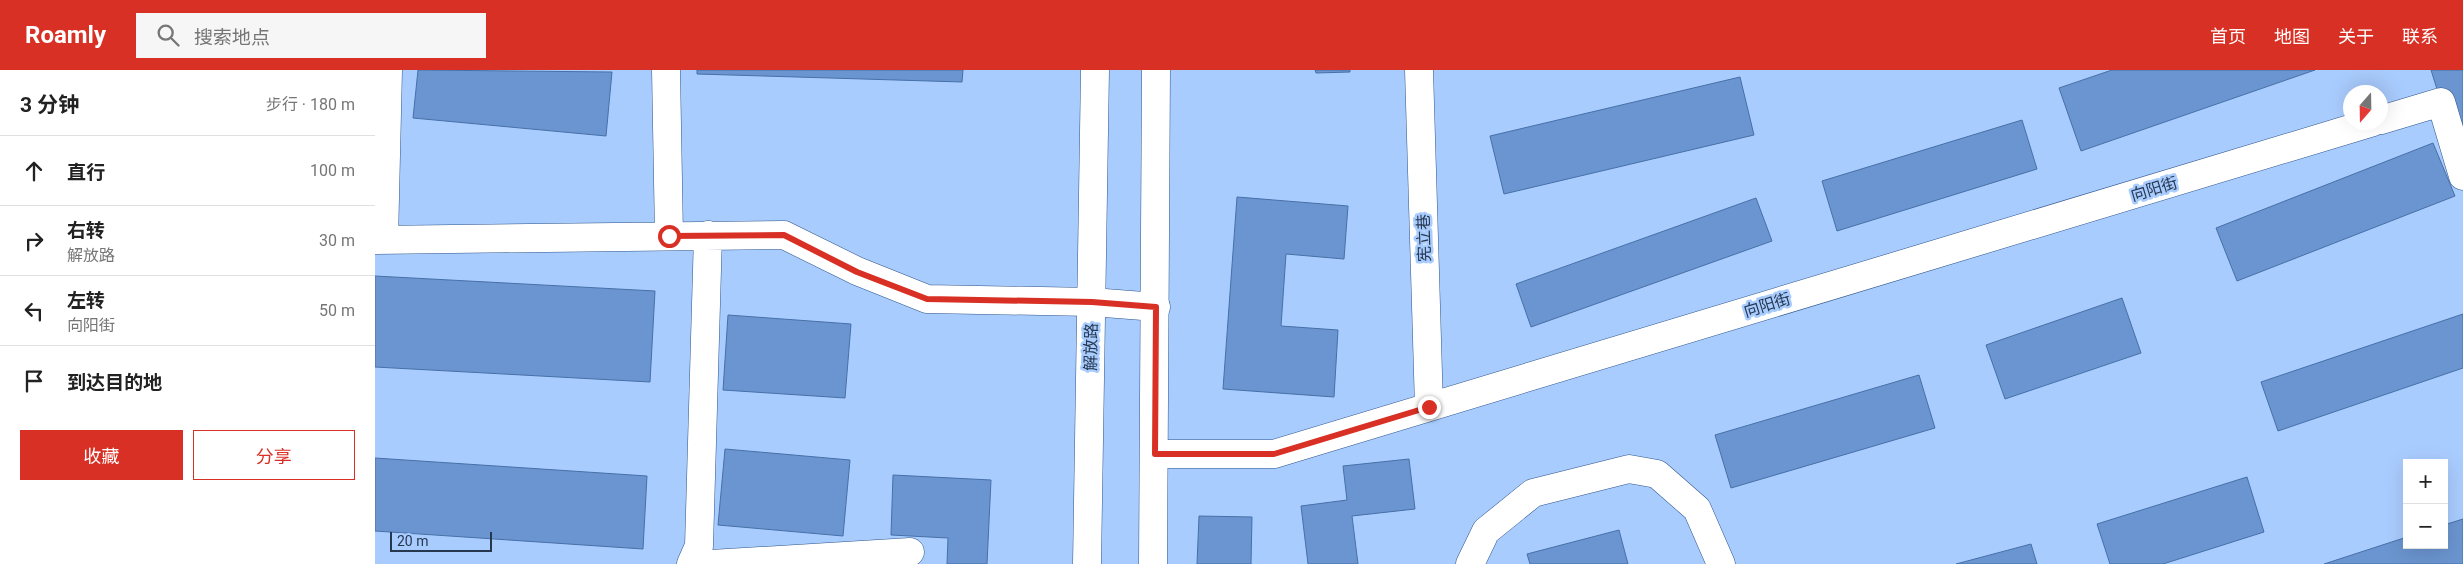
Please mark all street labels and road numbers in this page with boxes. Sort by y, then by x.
street label: 向阳街 [2128,173,2180,205]
street label: 宪立巷 [1414,214,1434,262]
street label: 向阳街 [1741,289,1793,321]
street label: 解放路 [1081,323,1101,371]

